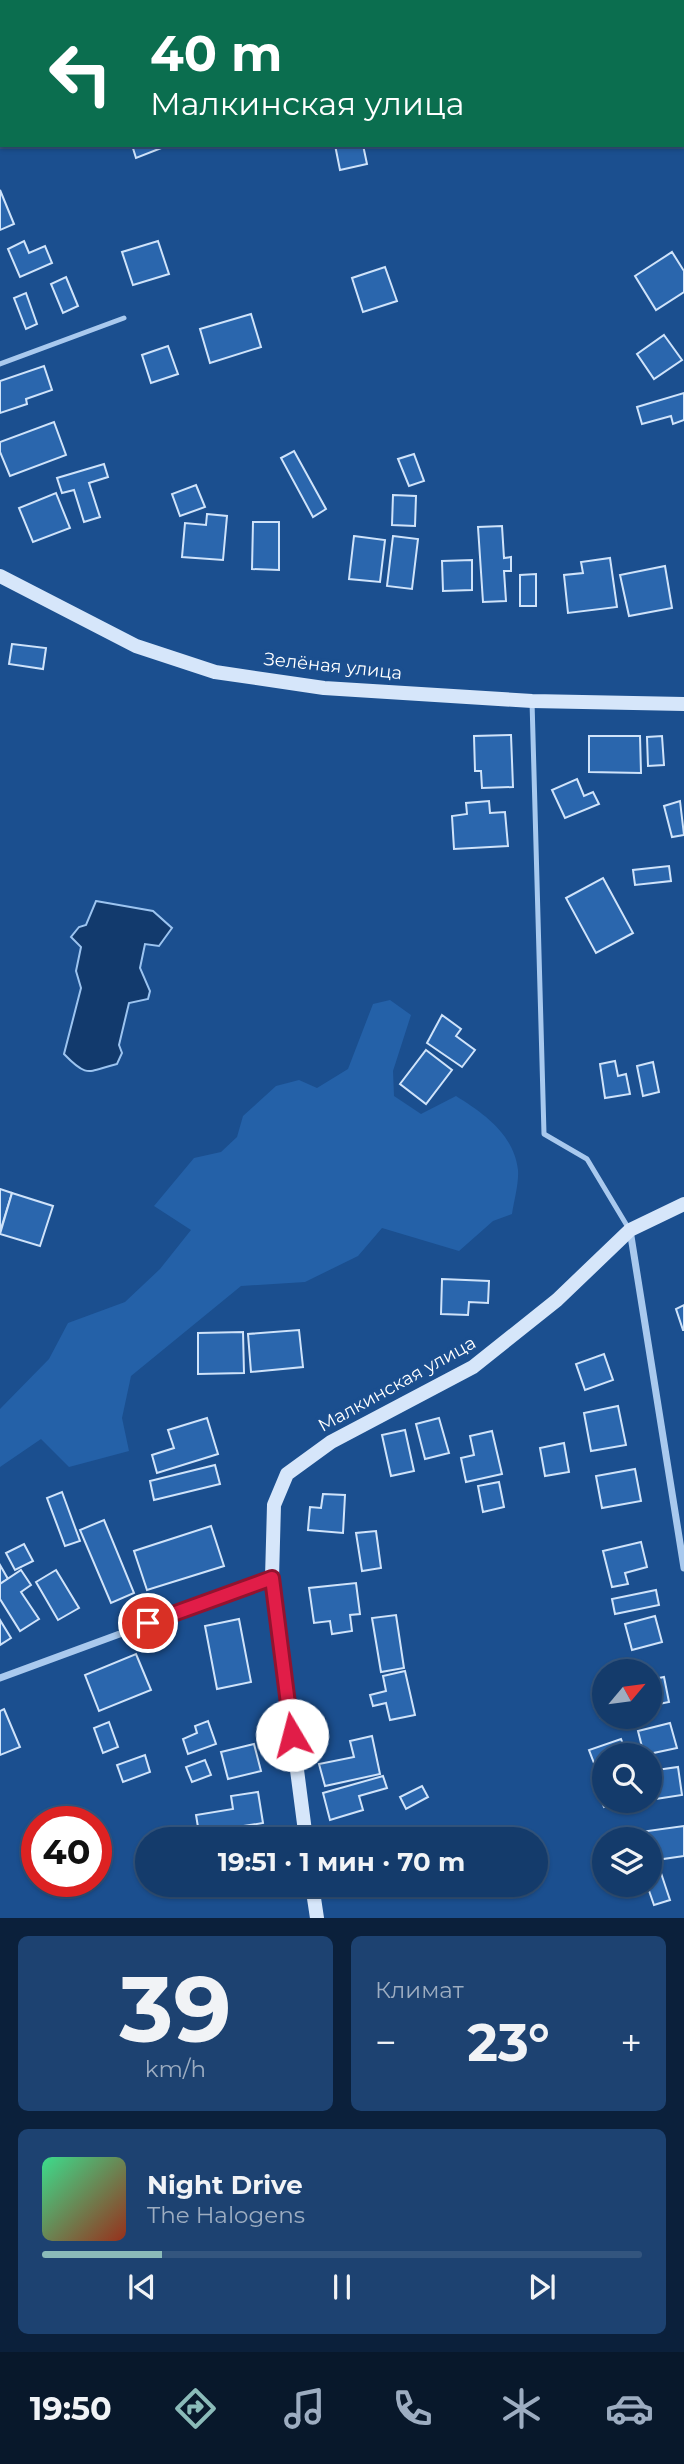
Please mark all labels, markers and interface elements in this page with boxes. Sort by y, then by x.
text: 40 m [150,24,282,83]
icon: left [35,28,126,119]
text: Малкинская улица [150,84,465,123]
street label: Зелёная улица [263,648,403,684]
street label: Малкинская улица [314,1331,480,1437]
pin [118,1593,178,1653]
icon: arrive [129,1604,167,1642]
north arrow [592,1659,662,1729]
map controls [592,1659,662,1897]
position arrow [255,1698,329,1772]
button: search [592,1743,662,1813]
speed limit sign: 40 [21,1806,112,1897]
button: layers [592,1827,662,1897]
text: 19:51 · 1 мин · 70 m [218,1846,465,1878]
text: 39 [120,1954,231,2065]
text: Климат [375,1976,464,2004]
text: 23° [467,2011,550,2074]
text: − [375,2019,397,2066]
text: + [620,2019,642,2066]
text: km/h [145,2055,206,2083]
text: Night Drive [147,2169,303,2201]
text: The Halogens [147,2201,305,2229]
icon: previous [123,2268,161,2306]
icon: pause [323,2268,361,2306]
icon: next [523,2268,561,2306]
icon: directions [171,2384,220,2433]
icon: music [280,2384,329,2433]
icon: phone [388,2384,437,2433]
icon: climate [497,2384,546,2433]
icon: car [605,2384,654,2433]
text: 19:50 [30,2389,112,2428]

